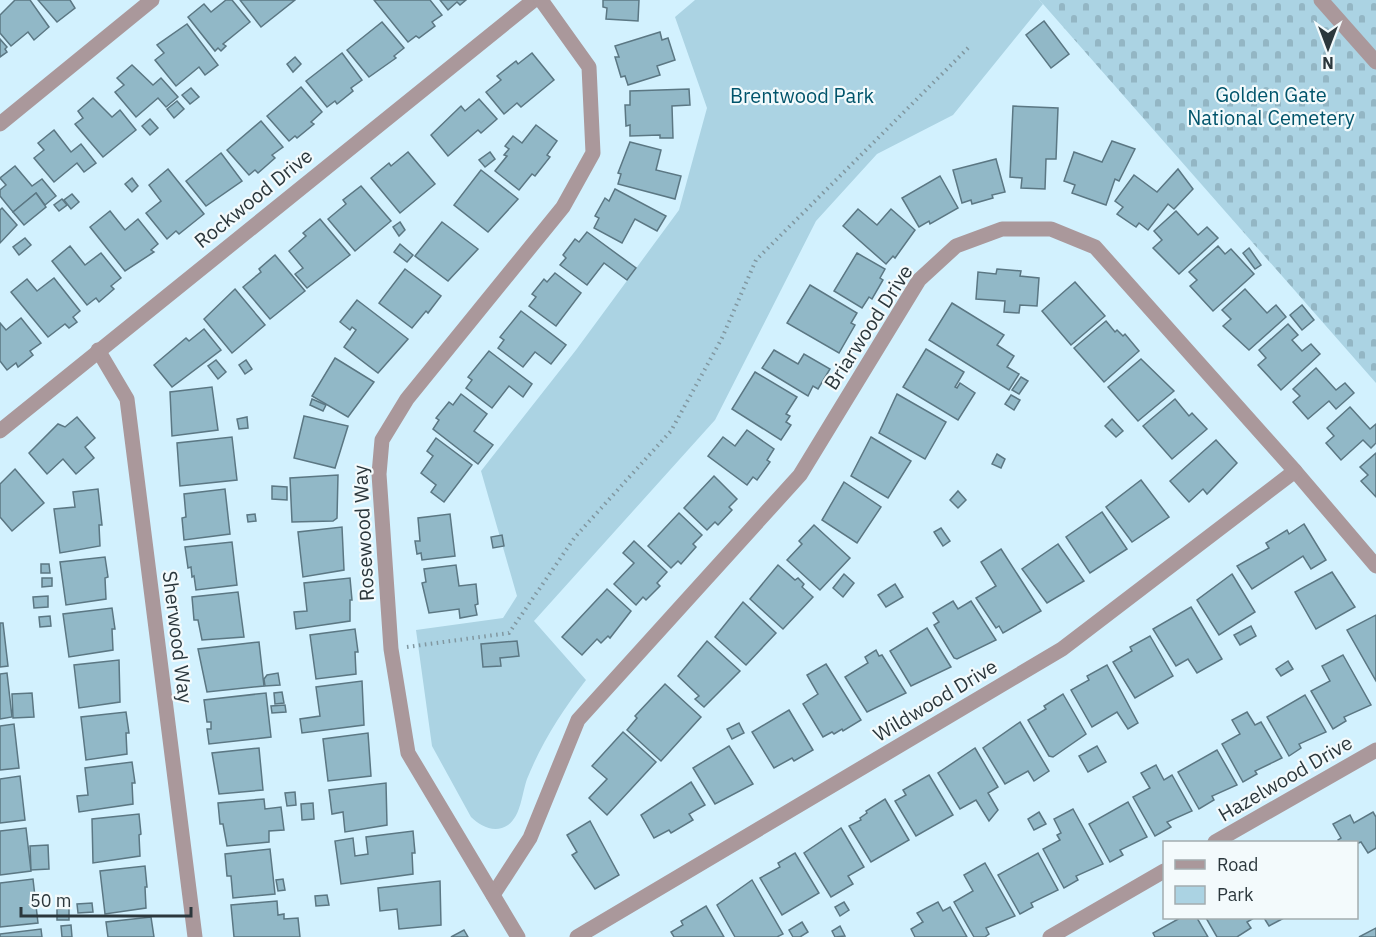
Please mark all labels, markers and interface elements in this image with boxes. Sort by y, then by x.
north arrow [1298,18,1358,78]
text: N [1322,53,1334,73]
park label: Golden Gate National Cemetery [1187,81,1355,131]
park label: Brentwood Park [730,82,875,109]
street label: Rockwood Drive [188,142,318,254]
street label: Briarwood Drive [817,259,919,395]
street label: Rosewood Way [346,464,380,602]
street label: Sherwood Way [156,569,200,705]
street label: Wildwood Drive [868,652,1002,748]
street label: Hazelwood Drive [1213,729,1357,827]
legend [1163,841,1358,919]
text: Road [1217,853,1258,876]
scale bar [21,880,190,918]
text: Park [1217,883,1254,906]
text: 50 m [30,889,72,912]

